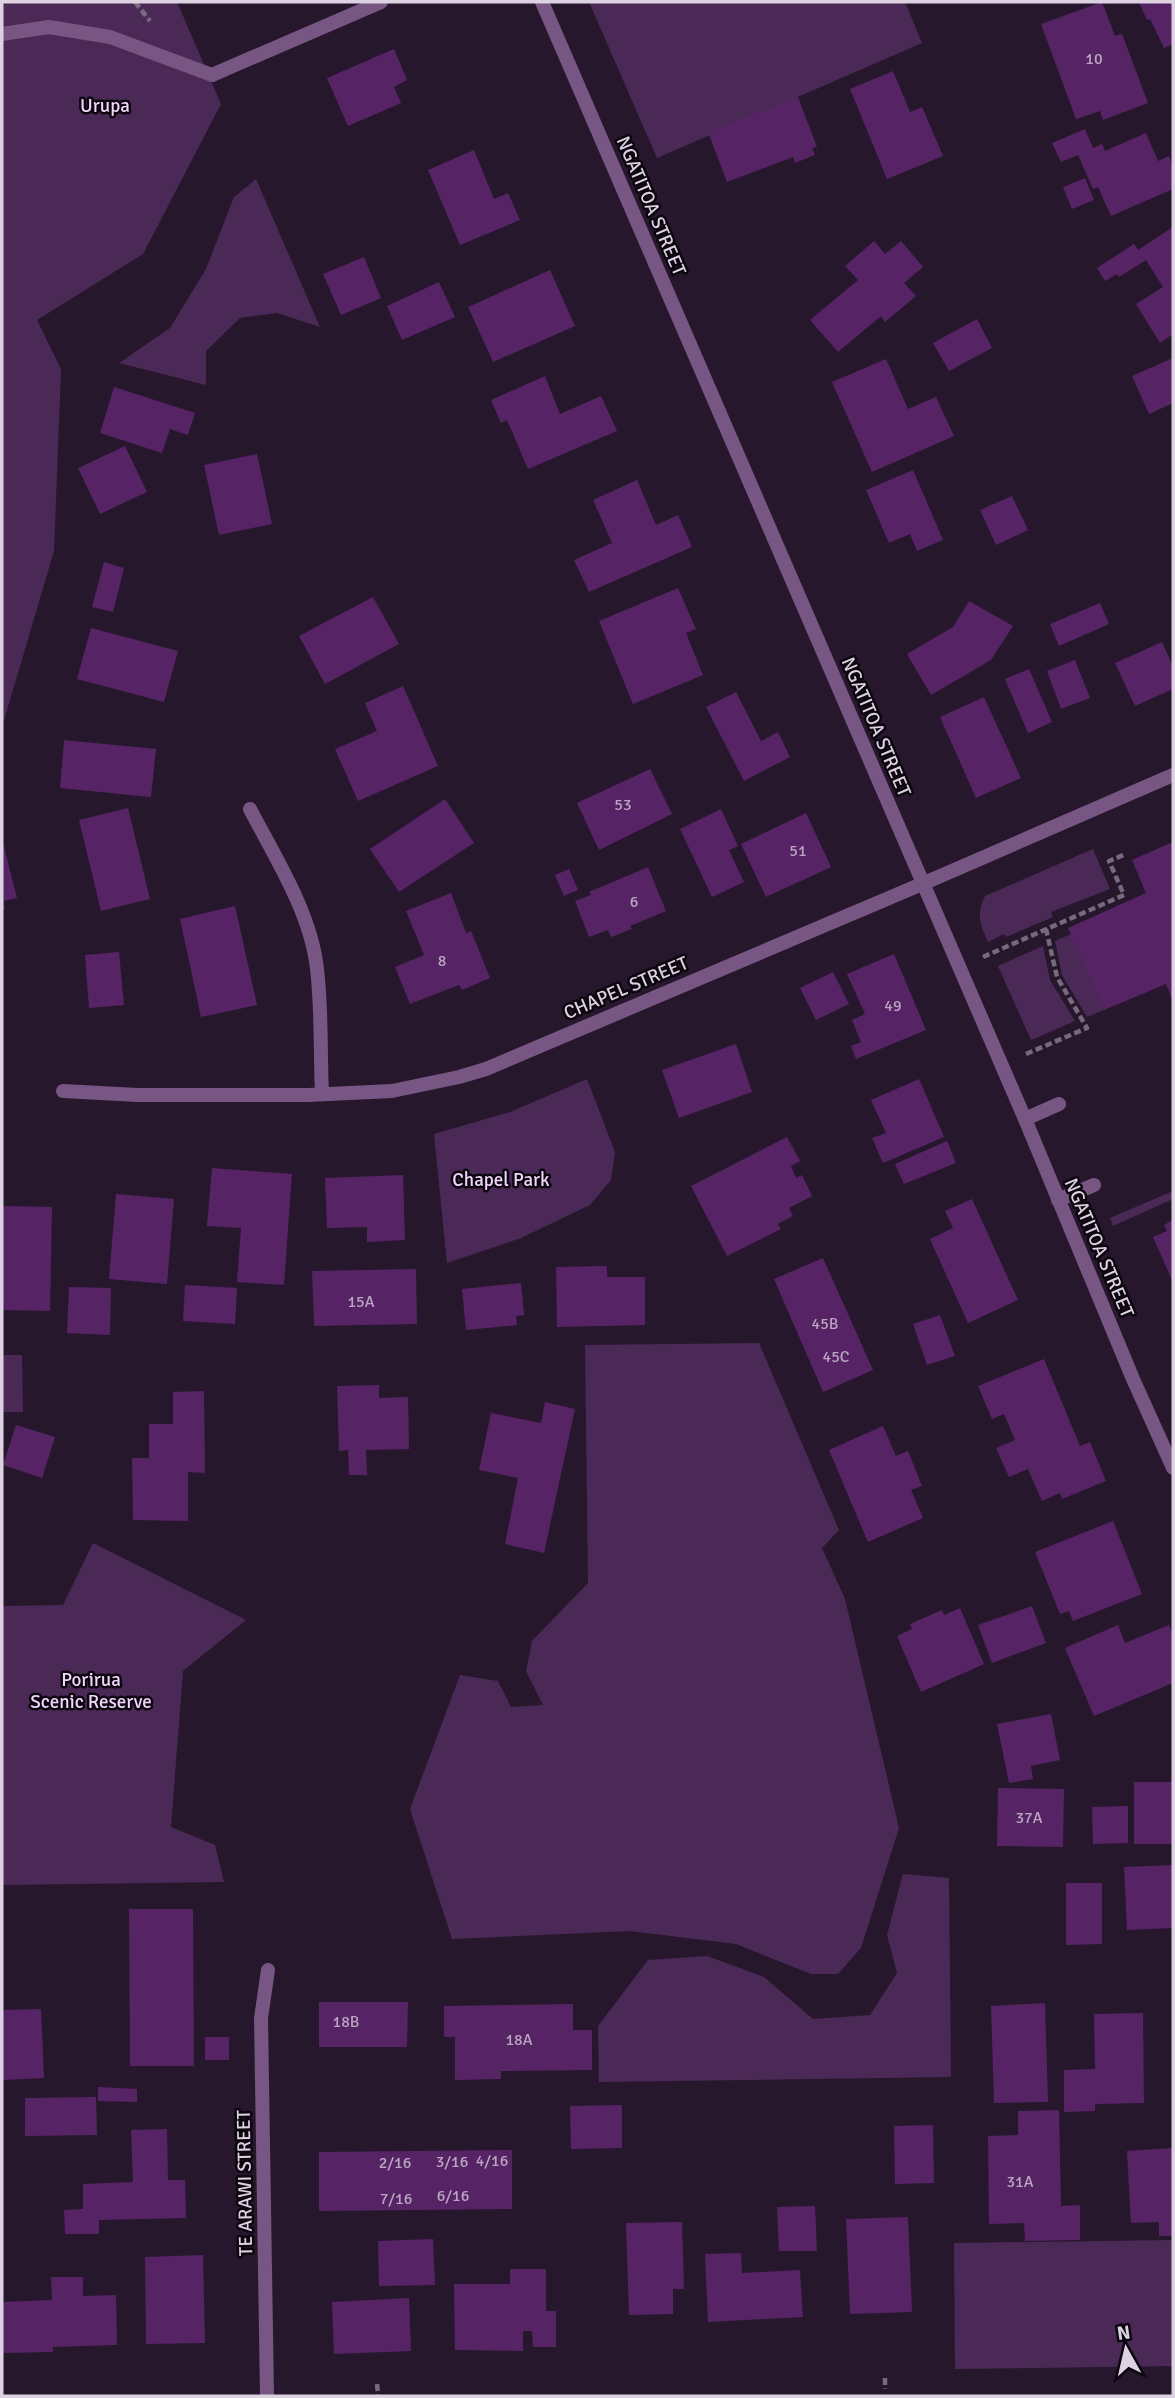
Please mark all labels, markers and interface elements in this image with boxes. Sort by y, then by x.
house number: 10 [1085,49,1103,69]
park label: Urupa [80,94,130,118]
street label: NGATITOA STREET [611,133,691,280]
street label: NGATITOA STREET [836,654,916,801]
house number: 53 [614,795,632,815]
house number: 51 [789,841,807,861]
house number: 6 [630,892,638,912]
house number: 8 [438,951,446,971]
street label: CHAPEL STREET [560,951,693,1025]
house number: 49 [884,996,902,1016]
park label: Chapel Park [452,1168,550,1192]
street label: NGATITOA STREET [1059,1175,1139,1322]
house number: 15A [347,1292,375,1312]
house number: 45B [812,1314,838,1334]
house number: 45C [823,1347,850,1367]
park label: Porirua Scenic Reserve [30,1668,152,1714]
house number: 37A [1015,1808,1043,1828]
house number: 18B [333,2012,359,2032]
house number: 18A [505,2030,533,2050]
street label: TE ARAWI STREET [232,2109,258,2256]
house number: 4/16 [476,2151,508,2171]
house number: 3/16 [436,2152,468,2172]
house number: 2/16 [379,2153,411,2173]
house number: 31A [1006,2172,1034,2192]
house number: 6/16 [437,2186,469,2206]
house number: 7/16 [380,2189,412,2209]
north arrow [1091,2314,1161,2384]
text: N [1116,2320,1132,2346]

